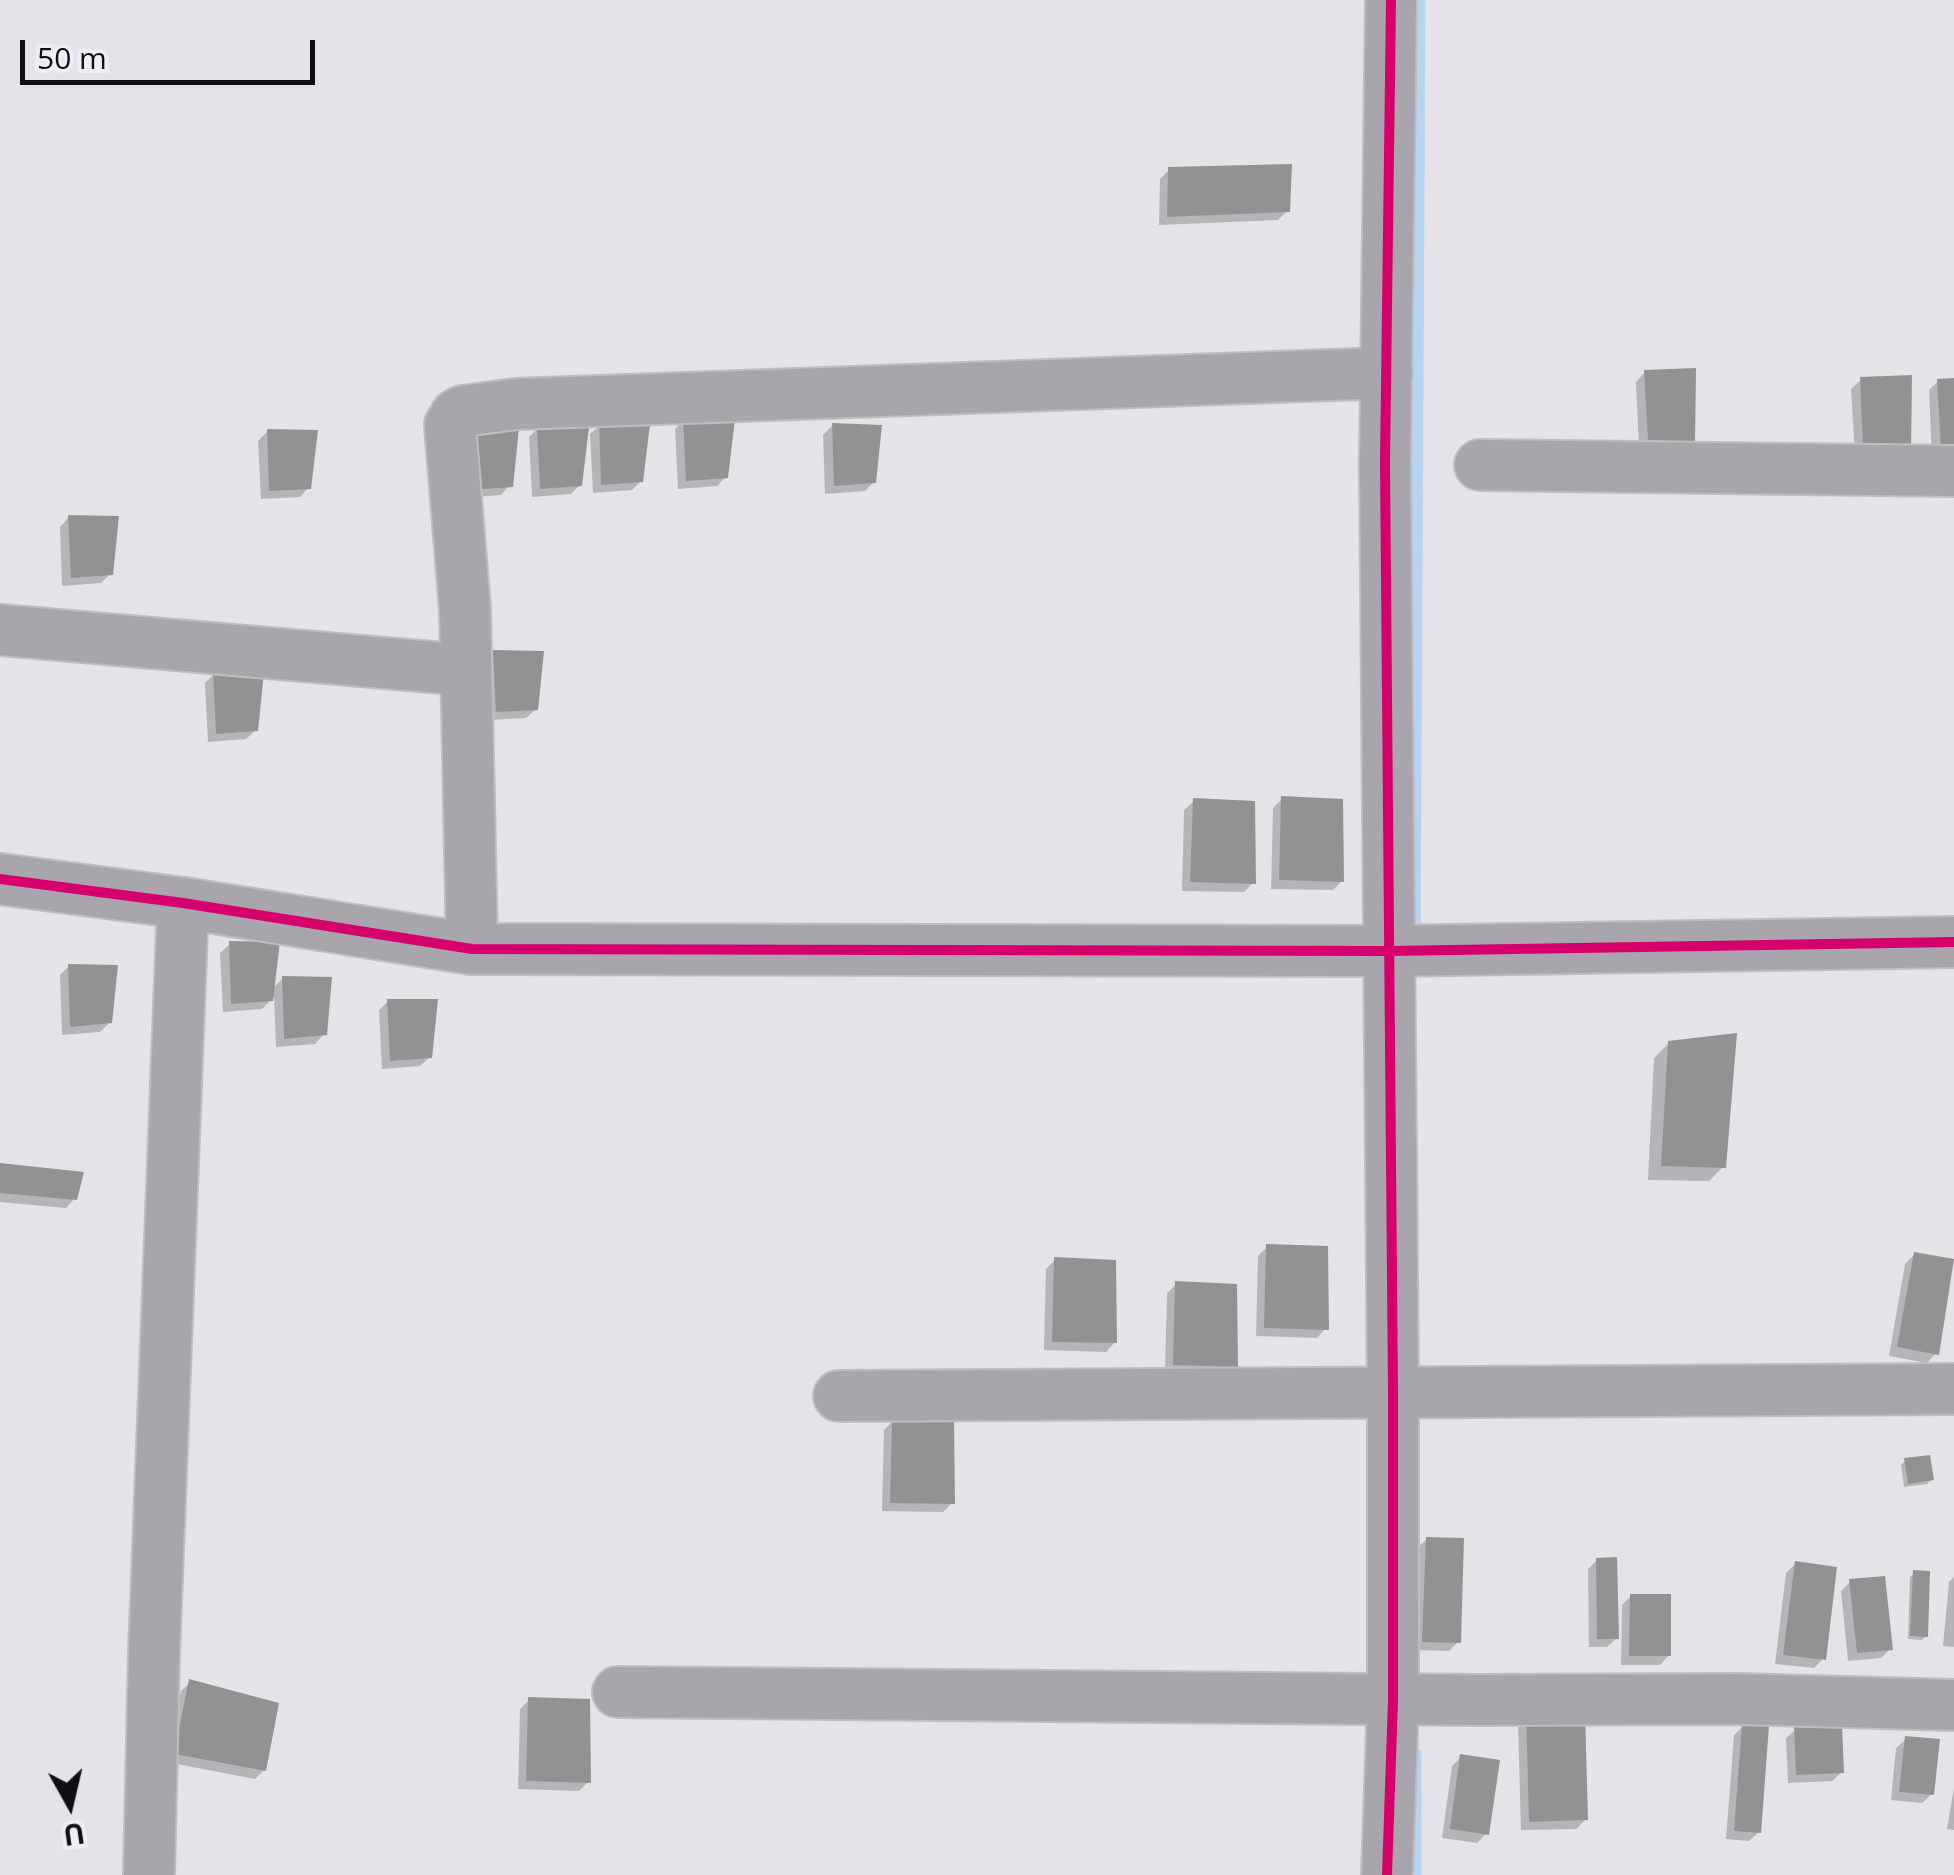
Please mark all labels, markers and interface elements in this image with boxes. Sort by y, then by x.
scale bar [25,20,320,82]
text: 50 m [37,37,107,78]
north arrow [20,1755,120,1855]
text: U [61,1814,87,1855]

